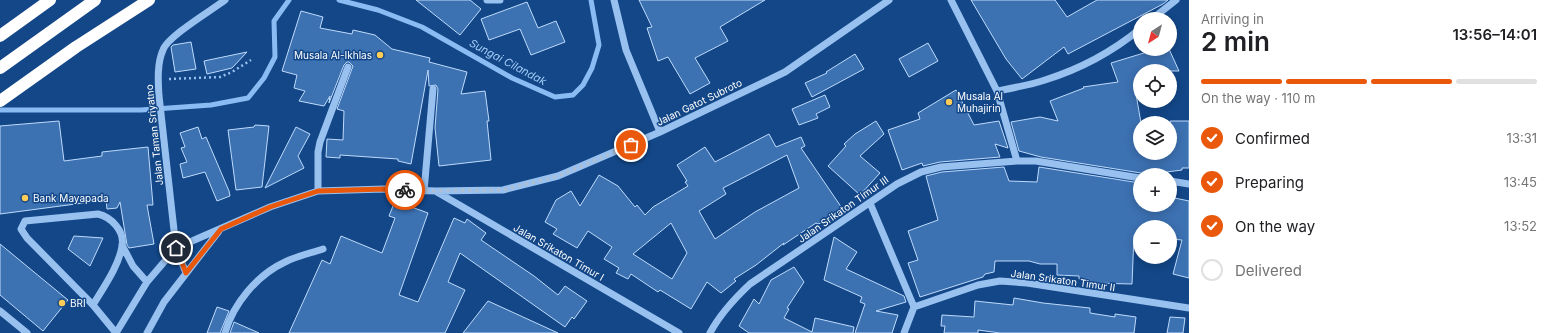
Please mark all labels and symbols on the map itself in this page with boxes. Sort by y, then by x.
north arrow [1133,12,1177,56]
water label: Sungai Cilandak [467,36,550,89]
place label: Musala Al-Ikhlas [294,49,372,61]
marker: Musala Al-Ikhlas [375,50,385,60]
street label: Jalan Gatot Subroto [654,76,744,128]
street label: Jalan Taman Sriyatno [143,84,165,186]
place label: Musala Al Muhajirin [957,90,1003,114]
marker: Musala Al Muhajirin [944,97,954,107]
pin [614,128,648,162]
courier [385,170,425,210]
street label: Jalan Srikaton Timur III [795,173,891,245]
place label: Bank Mayapada [33,192,109,204]
marker: Bank Mayapada [20,193,30,203]
street label: Jalan Srikaton Timur I [512,221,606,283]
pin [159,231,193,265]
street label: Jalan Srikaton Timur II [1010,267,1116,293]
place label: BRI [70,297,86,309]
marker: BRI [57,298,67,308]

